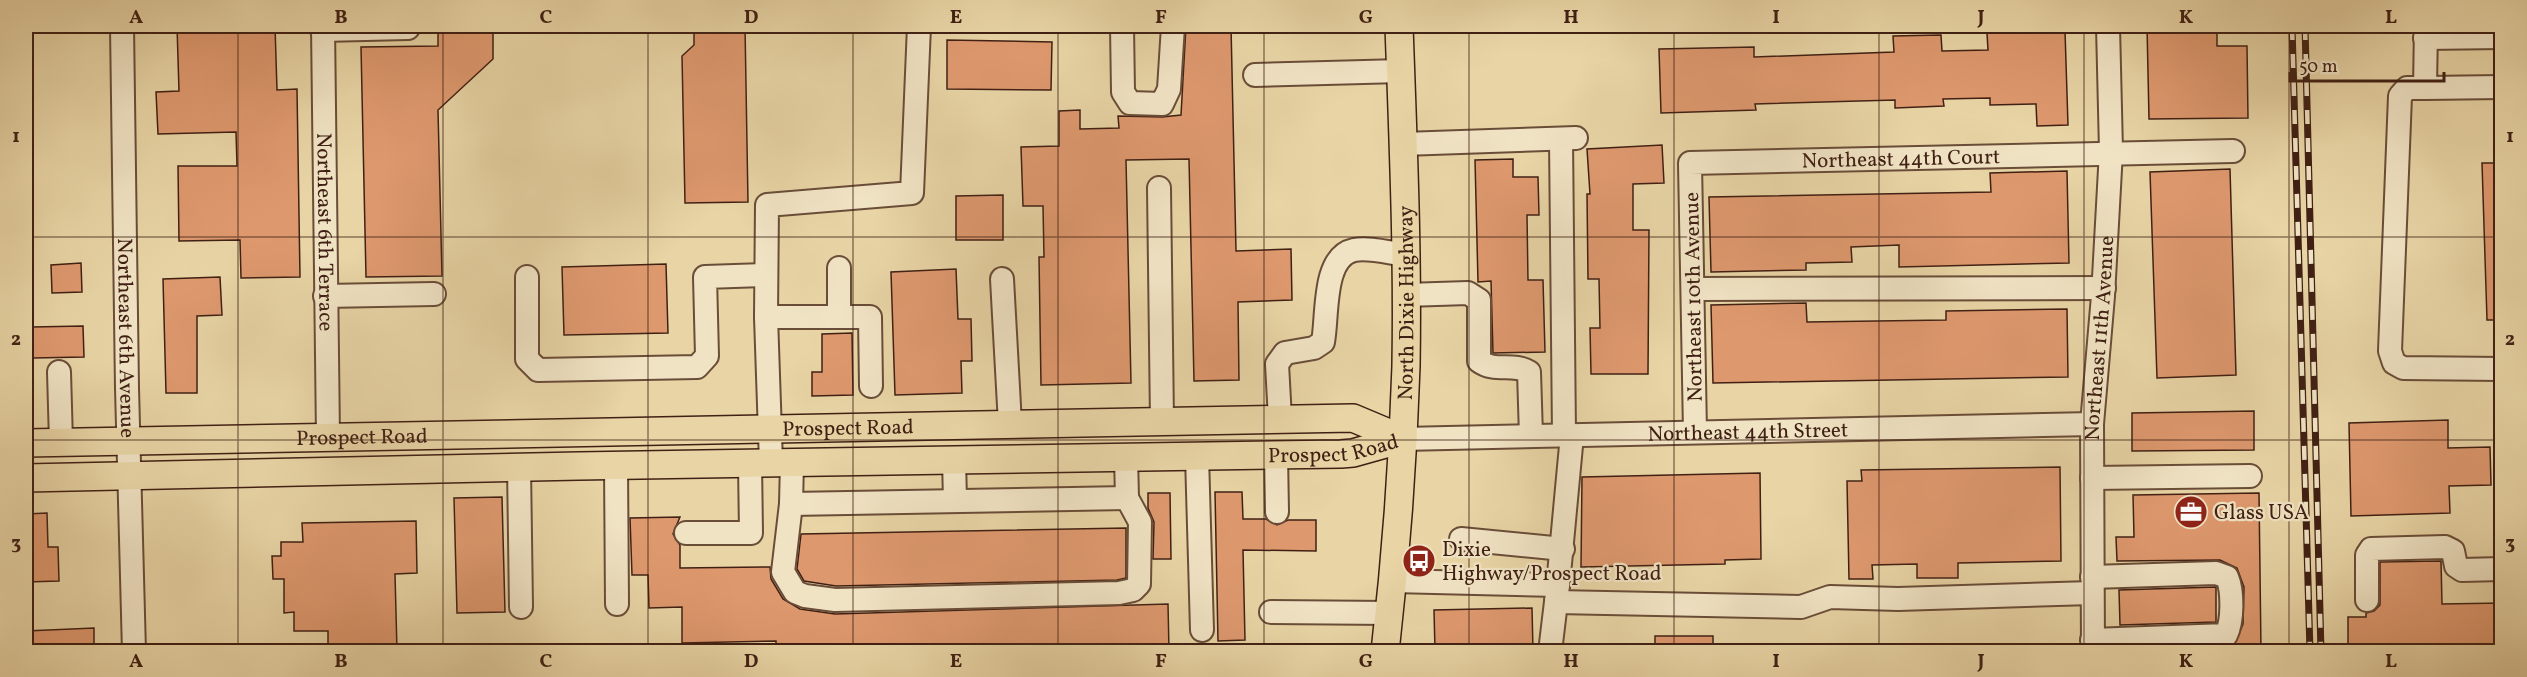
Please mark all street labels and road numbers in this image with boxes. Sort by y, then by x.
street label: Northeast 6th Terrace [308,132,340,332]
street label: Northeast 44th Court [1801,143,2001,177]
street label: Northeast 10th Avenue [1678,192,1711,402]
street label: North Dixie Highway [1392,204,1422,401]
street label: Northeast 11th Avenue [2079,235,2122,441]
street label: Northeast 6th Avenue [109,238,141,438]
street label: Prospect Road [782,413,914,445]
street label: Northeast 44th Street [1647,416,1849,450]
street label: Prospect Road [296,422,428,454]
street label: Prospect Road [1268,428,1402,471]

